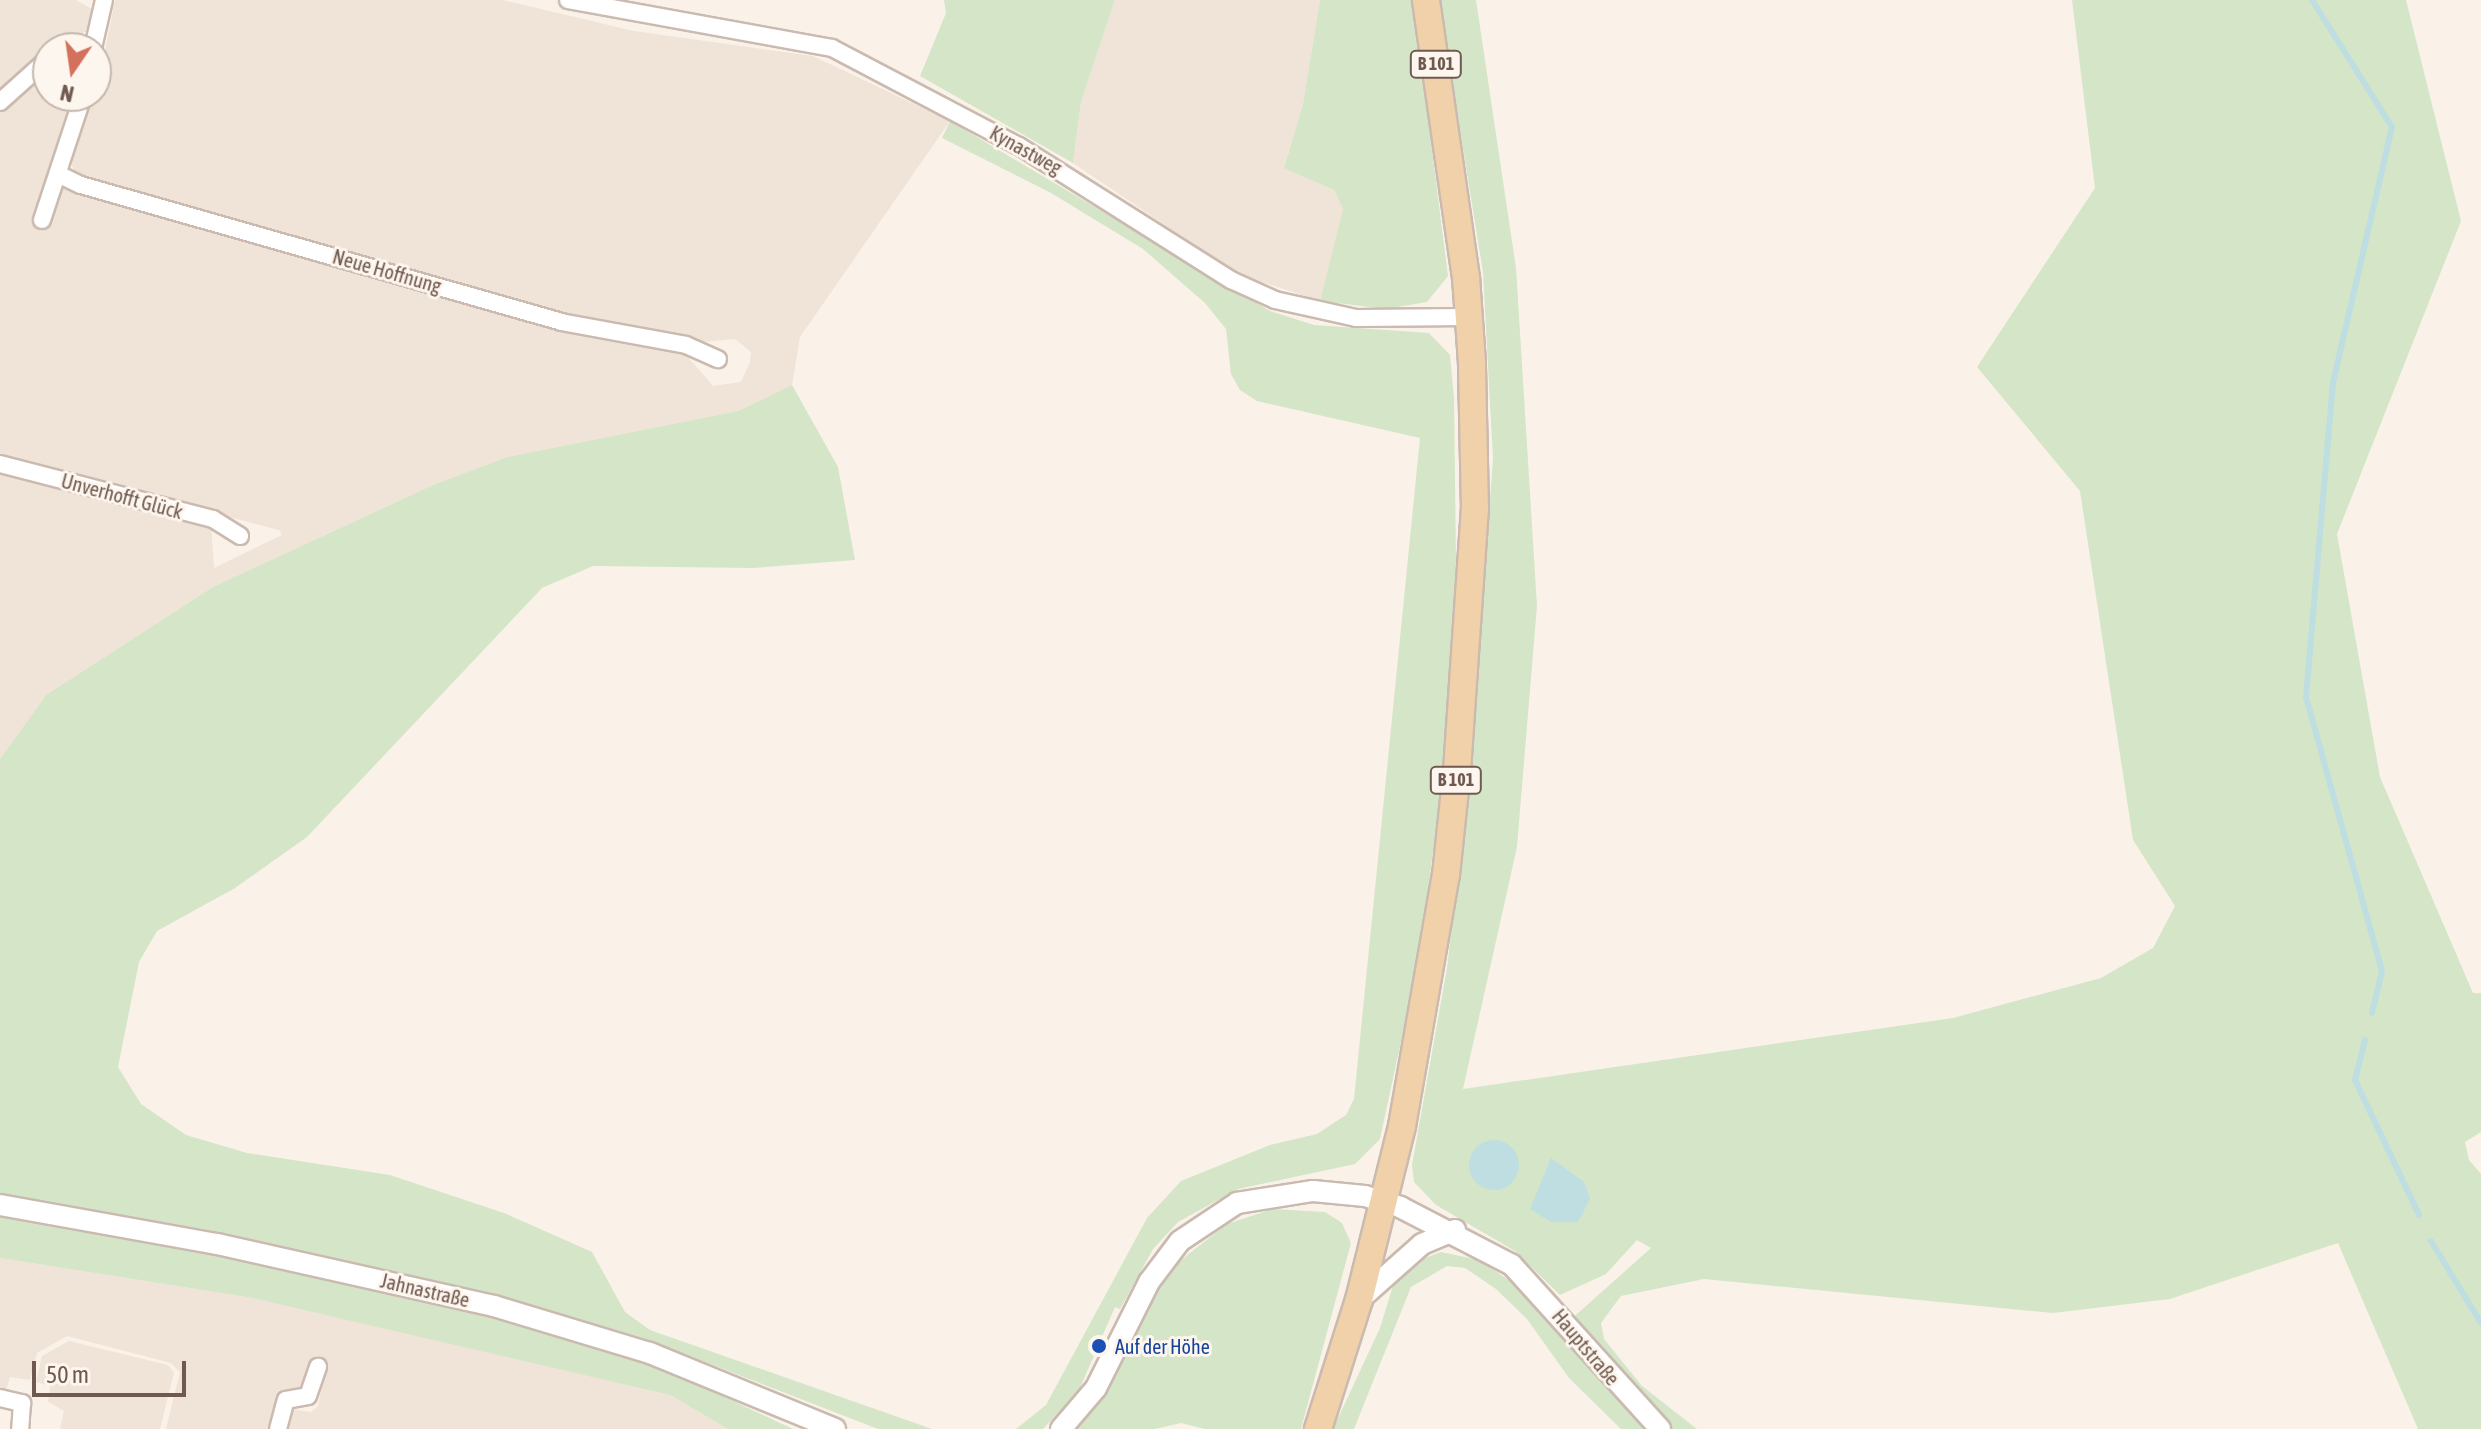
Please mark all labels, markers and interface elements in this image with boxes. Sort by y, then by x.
north arrow [32,32,112,112]
road number: B 101 [1408,50,1464,78]
text: N [58,79,76,108]
street label: Kynastweg [986,120,1066,180]
street label: Neue Hoffnung [330,244,444,298]
street label: Unverhofft Glück [59,468,185,524]
road number: B 101 [1428,766,1484,794]
street label: Jahnastraße [378,1268,472,1312]
street label: Hauptstraße [1547,1304,1625,1390]
place label: Auf der Höhe [1115,1334,1210,1358]
marker: Auf der Höhe [1090,1337,1108,1355]
scale bar [36,1345,190,1395]
text: 50 m [46,1361,89,1388]

